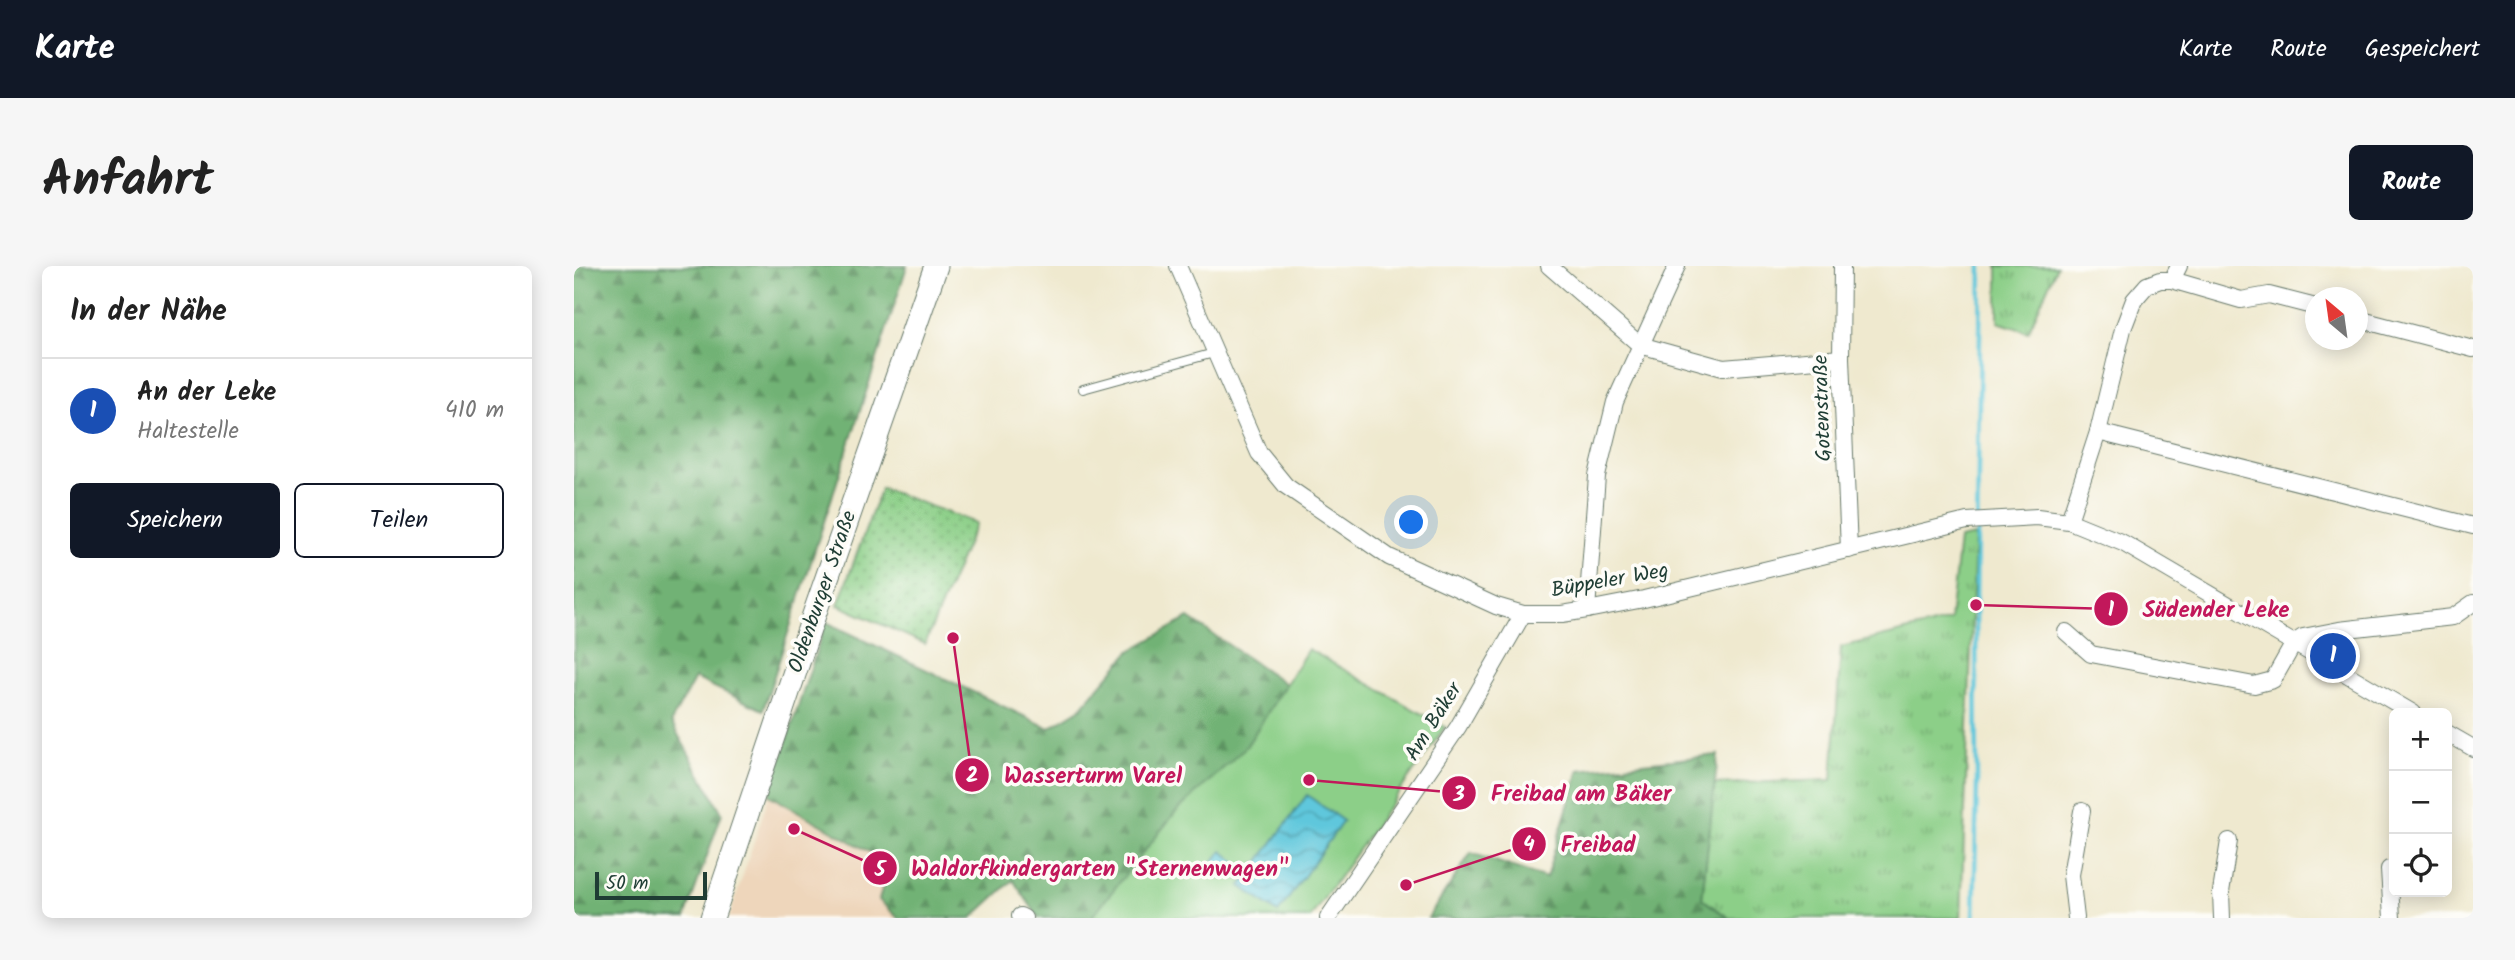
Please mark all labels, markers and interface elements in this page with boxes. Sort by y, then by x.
text: Karte [35,23,115,76]
text: Karte [2179,30,2232,69]
text: Route [2270,30,2327,69]
text: Gespeichert [2365,30,2480,69]
text: Anfahrt [42,143,214,221]
button: Route [2349,145,2473,220]
north arrow [2305,287,2368,350]
text: In der Nähe [70,288,227,336]
street label: Gotenstraße [1805,354,1841,462]
text: An der Leke [137,372,276,414]
text: 1 [90,393,96,429]
text: 410 m [445,393,504,429]
text: Haltestelle [137,414,239,450]
button: Speichern [70,483,280,558]
button: Teilen [294,483,504,558]
your location [1394,505,1428,539]
street label: Oldenburger Straße [780,506,866,678]
street label: Büppeler Weg [1549,554,1671,608]
callout: Südender Leke [2094,587,2304,631]
text: Südender Leke [2142,593,2290,629]
text: 1 [2108,594,2115,627]
pin: 1 [2310,630,2356,682]
street label: Am Bäker [1397,675,1472,768]
map controls [2389,708,2452,897]
button: + [2389,708,2452,771]
callout: Wasserturm Varel [955,753,1196,797]
text: Wasserturm Varel [1004,759,1183,795]
text: 2 [966,760,978,793]
callout: Freibad am Bäker [1441,771,1685,815]
button: − [2389,771,2452,834]
text: Freibad am Bäker [1491,777,1673,813]
text: 3 [1452,779,1465,812]
callout: Freibad [1512,822,1650,866]
text: Freibad [1560,828,1636,864]
text: 4 [1523,829,1535,862]
button: locate [2389,834,2452,897]
callout: Waldorfkindergarten "Sternenwagen" [862,846,1303,890]
text: Waldorfkindergarten "Sternenwagen" [911,852,1289,888]
text: 5 [874,854,888,887]
scale bar [595,869,707,901]
text: 50 m [606,869,648,899]

